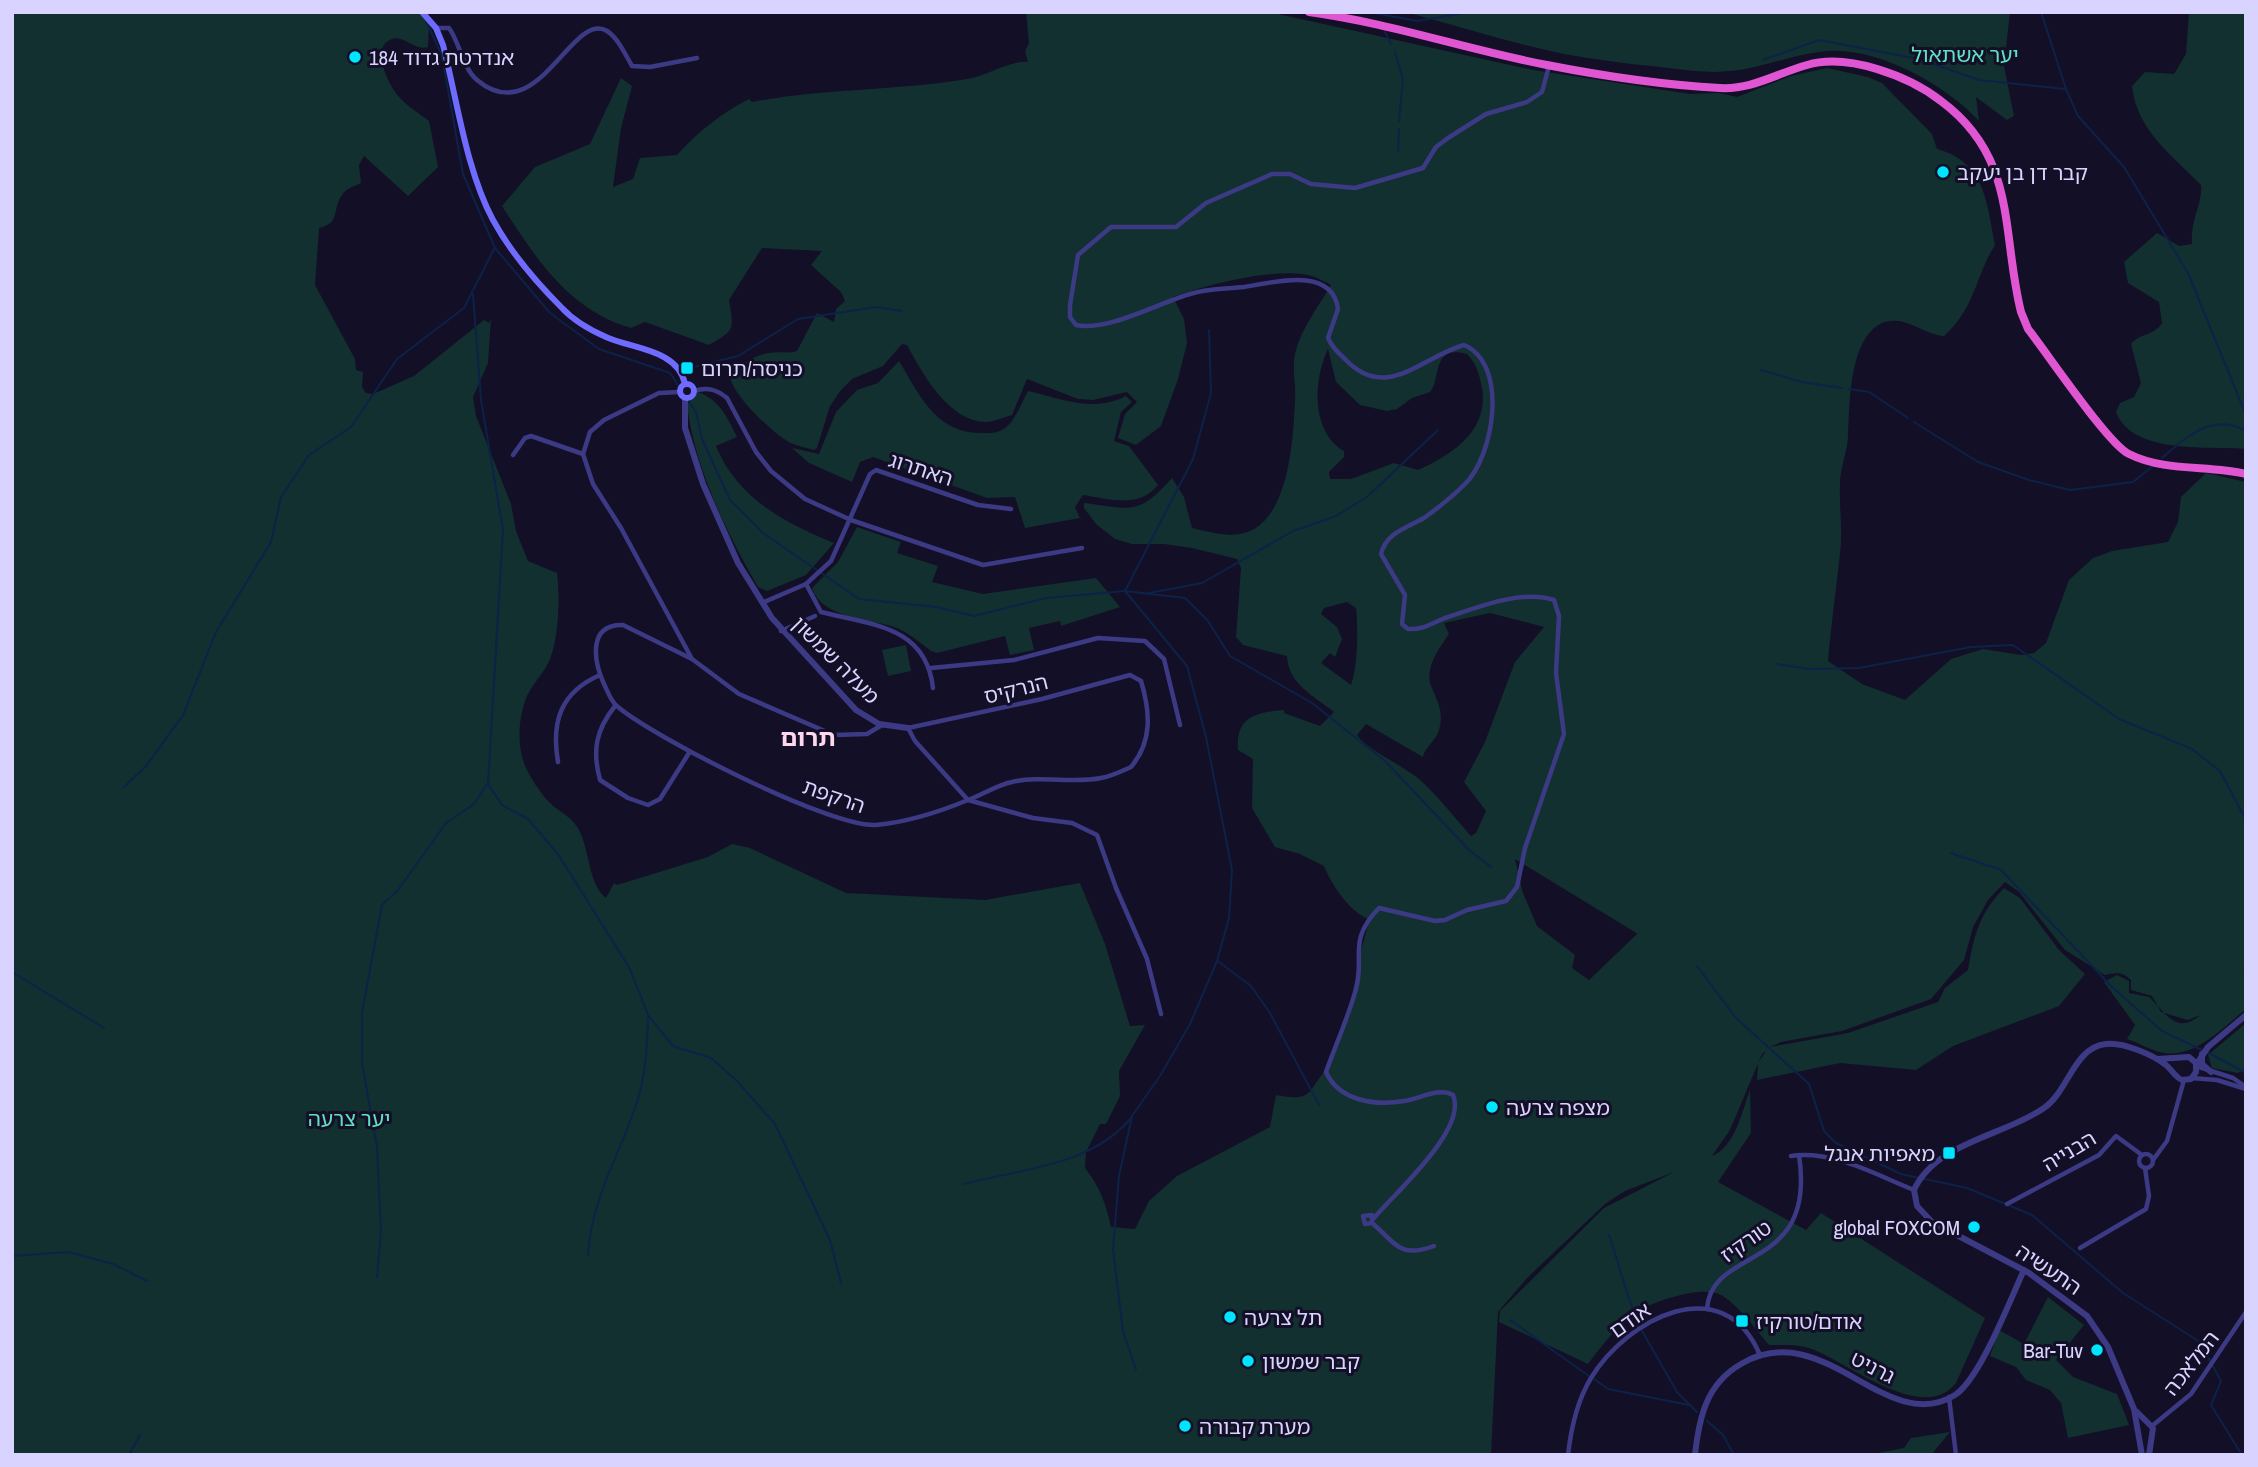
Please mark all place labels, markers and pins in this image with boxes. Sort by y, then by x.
place label: אנדרטת גדוד 184 [369,43,514,72]
marker: אנדרטת גדוד 184 [347,49,363,65]
place label: קבר דן בן יעקב [1957,158,2088,187]
marker: קבר דן בן יעקב [1935,164,1951,180]
place label: כניסה/תרום [701,354,803,383]
marker: כניסה/תרום [679,360,695,376]
place label: מצפה צרעה [1506,1093,1610,1122]
marker: מצפה צרעה [1484,1099,1500,1115]
place label: מאפיות אנגל [1824,1139,1935,1168]
marker: מאפיות אנגל [1941,1145,1957,1161]
place label: global FOXCOM [1834,1213,1960,1242]
marker: global FOXCOM [1966,1219,1982,1235]
place label: תל צרעה [1244,1303,1322,1332]
place label: אודם/טורקיז [1756,1307,1862,1336]
marker: תל צרעה [1222,1309,1238,1325]
marker: אודם/טורקיז [1734,1313,1750,1329]
place label: Bar-Tuv [2023,1336,2083,1365]
marker: Bar-Tuv [2089,1342,2105,1358]
place label: קבר שמשון [1262,1347,1360,1376]
marker: קבר שמשון [1240,1353,1256,1369]
place label: מערת קבורה [1199,1412,1311,1441]
marker: מערת קבורה [1177,1418,1193,1434]

